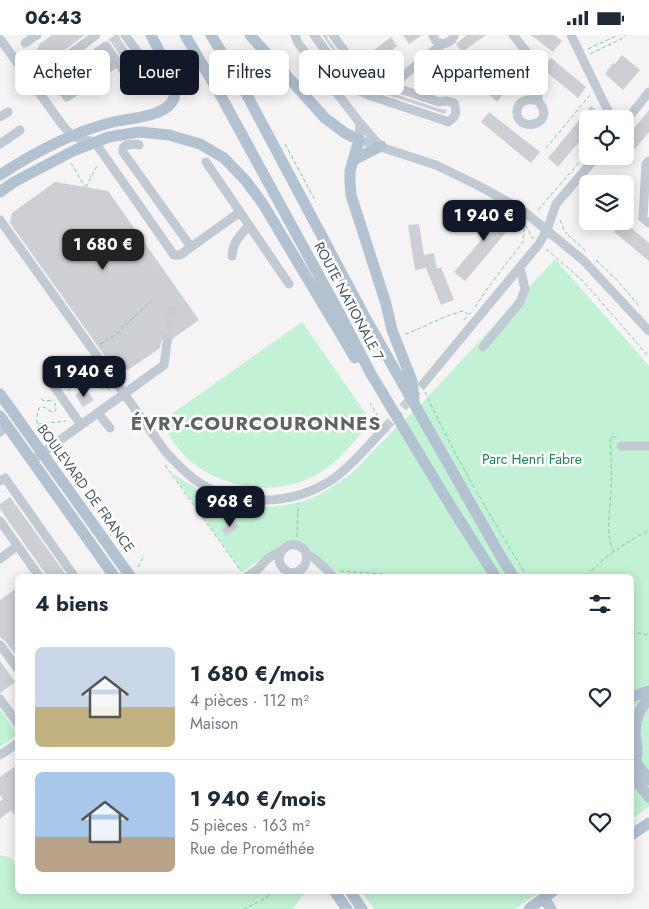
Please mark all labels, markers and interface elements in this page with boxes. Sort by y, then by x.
text: 06:43 [25,4,81,31]
chip: Acheter [15,50,110,95]
chip: Louer [120,50,199,95]
chip: Filtres [209,50,289,95]
chip: Nouveau [299,50,404,95]
chip: Appartement [414,50,548,95]
map controls [579,110,634,230]
button: locate [579,110,634,165]
button: layers [579,175,634,230]
pin: 1 940 € [438,199,530,242]
text: 1 940 € [454,204,514,227]
pin: 1 680 € [57,229,149,271]
text: 1 680 € [73,233,133,256]
street label: ROUTE NATIONALE 7 [309,238,389,364]
pin: 1 940 € [38,355,130,398]
text: 1 940 € [54,360,114,383]
district label: ÉVRY-COURCOURONNES [131,410,381,437]
street label: BOULEVARD DE FRANCE [33,420,139,556]
park label: Parc Henri Fabre [482,449,582,469]
pin: 968 € [195,485,265,528]
text: 968 € [207,490,253,513]
text: 4 biens [35,589,108,619]
icon: filters [586,590,614,618]
text: 1 680 €/mois [190,659,324,689]
icon: home [75,667,135,727]
icon: heart [586,683,614,711]
text: 4 pièces · 112 m² [190,689,309,712]
text: Maison [190,712,238,735]
text: 1 940 €/mois [190,784,326,814]
icon: home [75,792,135,852]
icon: heart [586,808,614,836]
text: 5 pièces · 163 m² [190,814,310,837]
text: Rue de Prométhée [190,837,314,860]

